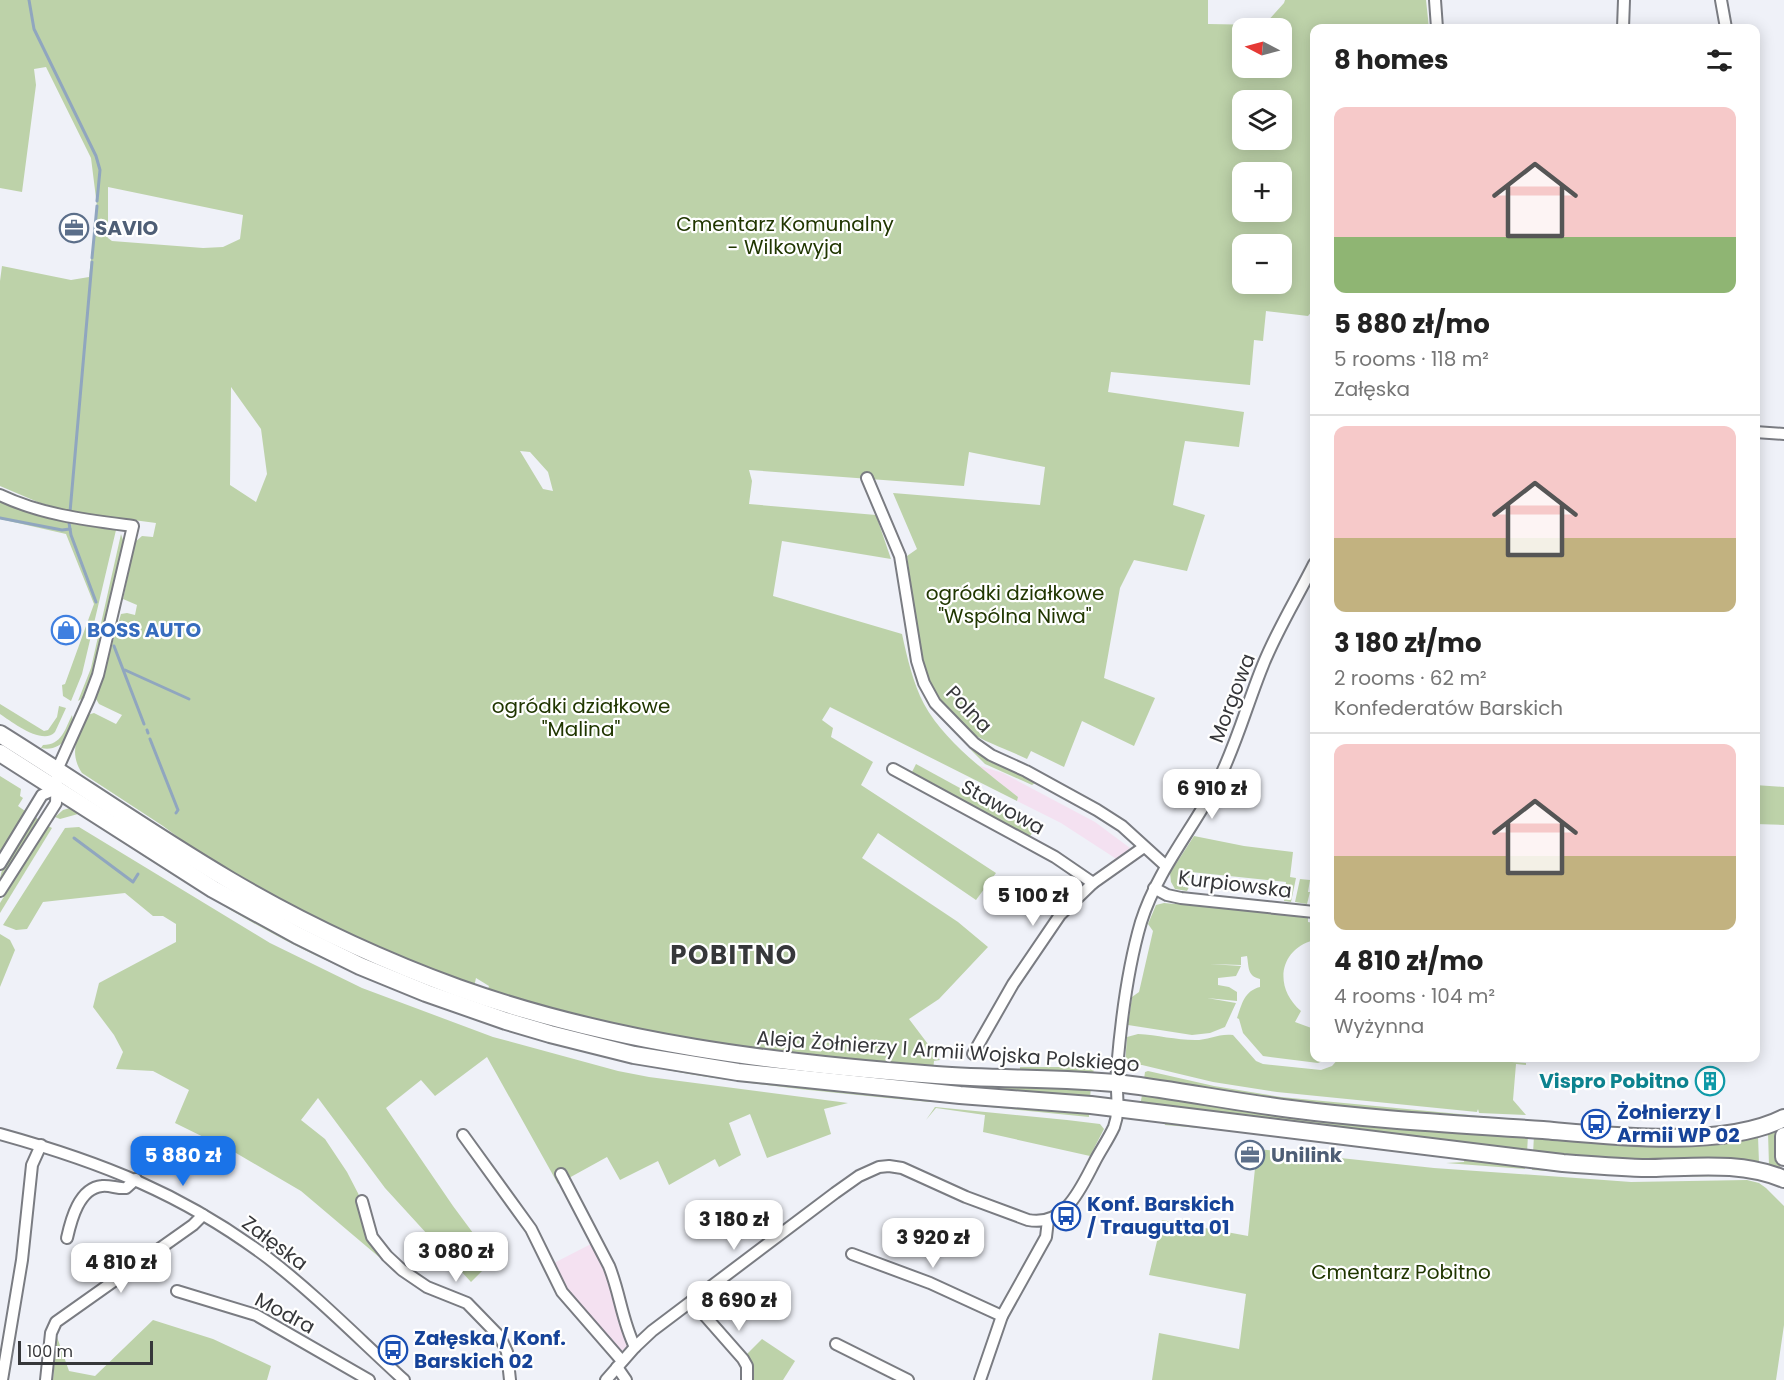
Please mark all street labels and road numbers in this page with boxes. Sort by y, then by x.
street label: Morgowa [1202,649,1262,747]
street label: Polna [940,679,998,739]
street label: Stawowa [956,773,1050,841]
street label: Kurpiowska [1177,863,1293,905]
street label: Aleja Żołnierzy I Armii Wojska Polskiego [755,1024,1141,1078]
street label: Załęska [236,1209,314,1277]
street label: Modra [250,1285,320,1341]

